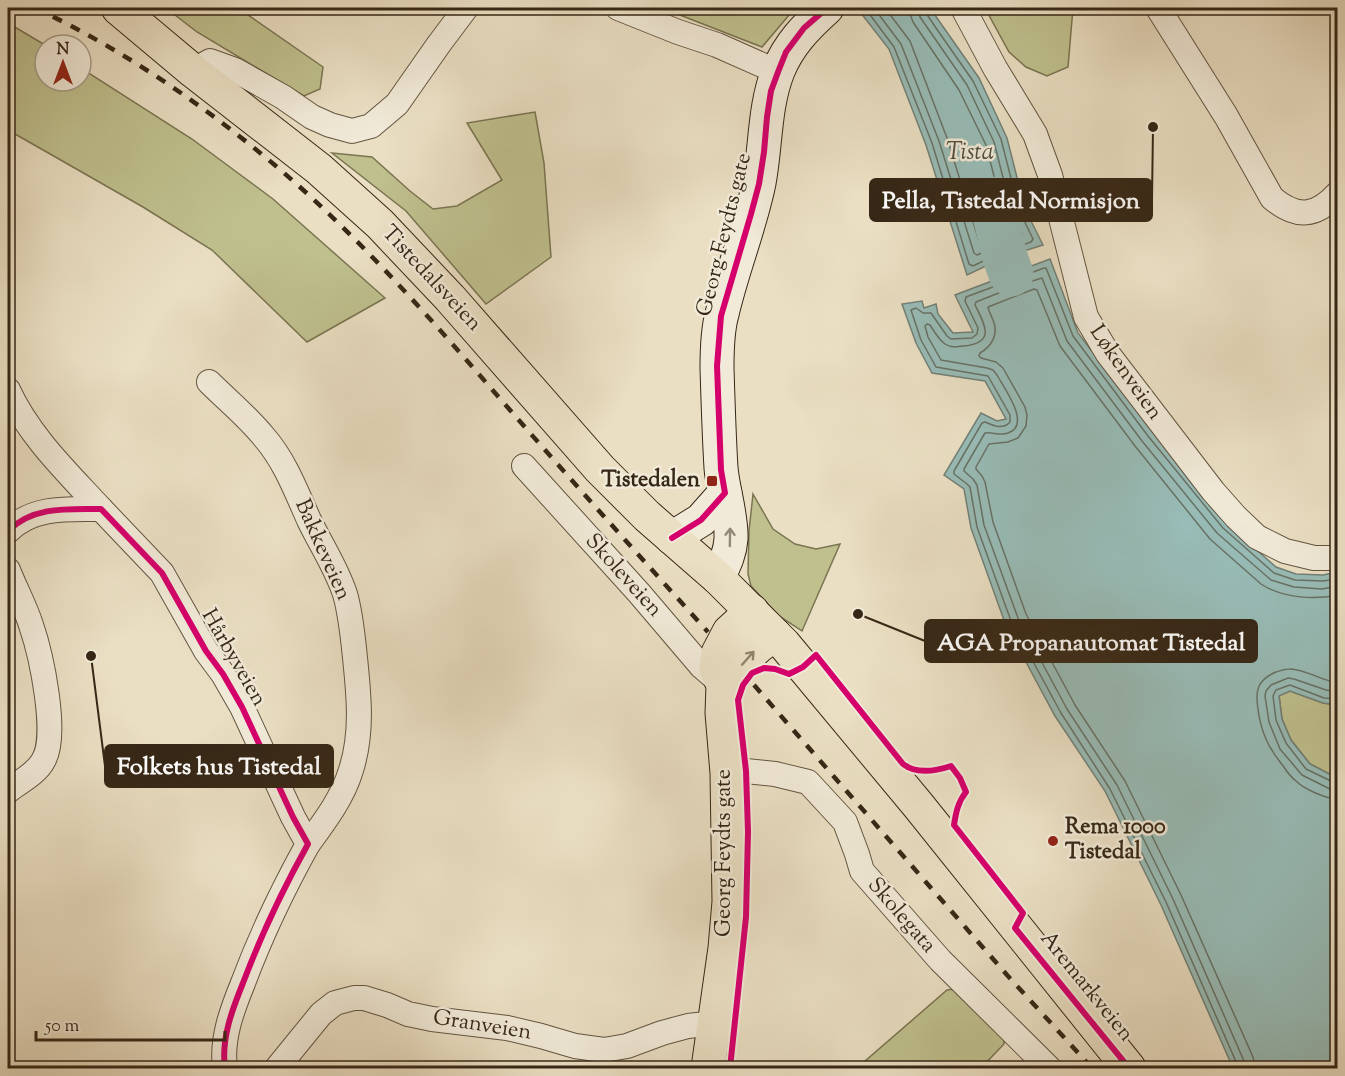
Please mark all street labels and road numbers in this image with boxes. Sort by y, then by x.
street label: Georg Feydts gate [689,150,761,320]
street label: Tistedalsveien [373,219,489,339]
street label: Løkenveien [1080,319,1170,427]
street label: Bakkeveien [285,494,359,606]
street label: Skoleveien [577,527,669,625]
street label: Hårbyveien [192,603,274,713]
street label: Georg Feydts gate [709,769,741,937]
street label: Skolegata [859,871,943,961]
street label: Aremarkveien [1031,925,1141,1049]
street label: Granveien [430,1002,534,1050]

